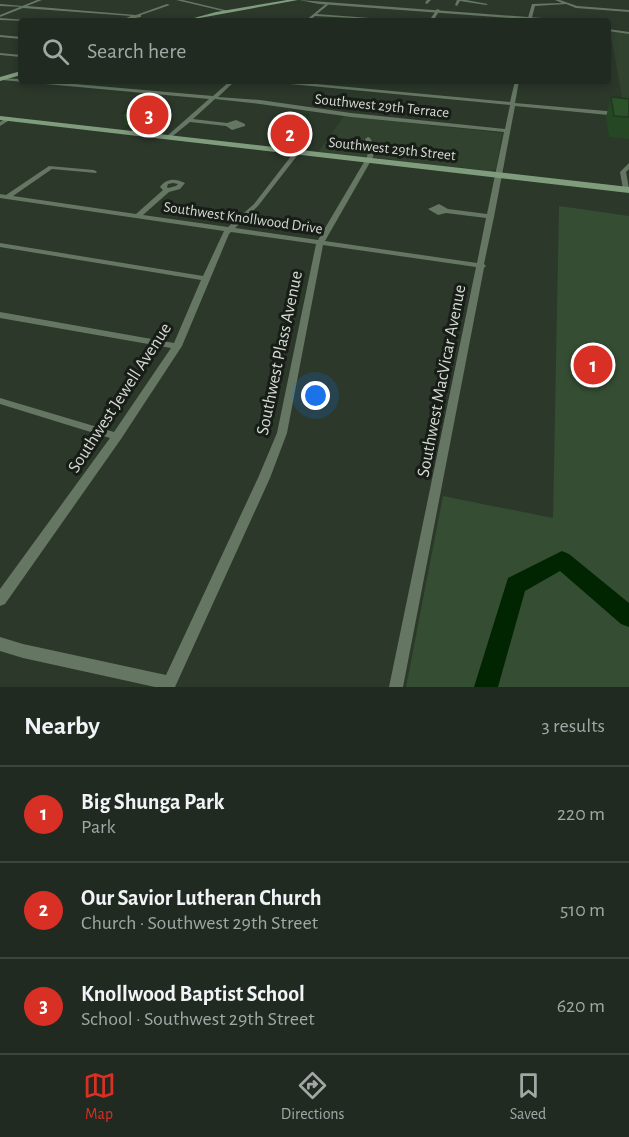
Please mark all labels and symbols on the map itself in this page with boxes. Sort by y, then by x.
street label: Southwest 29th Terrace [314,91,450,121]
pin: 3 [130,92,168,138]
pin: 2 [270,112,310,156]
street label: Southwest 29th Street [328,135,457,163]
street label: Southwest Knollwood Drive [163,199,324,237]
street label: Southwest Plass Avenue [254,269,306,437]
street label: Southwest MacVicar Avenue [414,283,470,479]
street label: Southwest Jewell Avenue [65,320,175,476]
pin: 1 [574,342,612,388]
your location [301,381,330,410]

